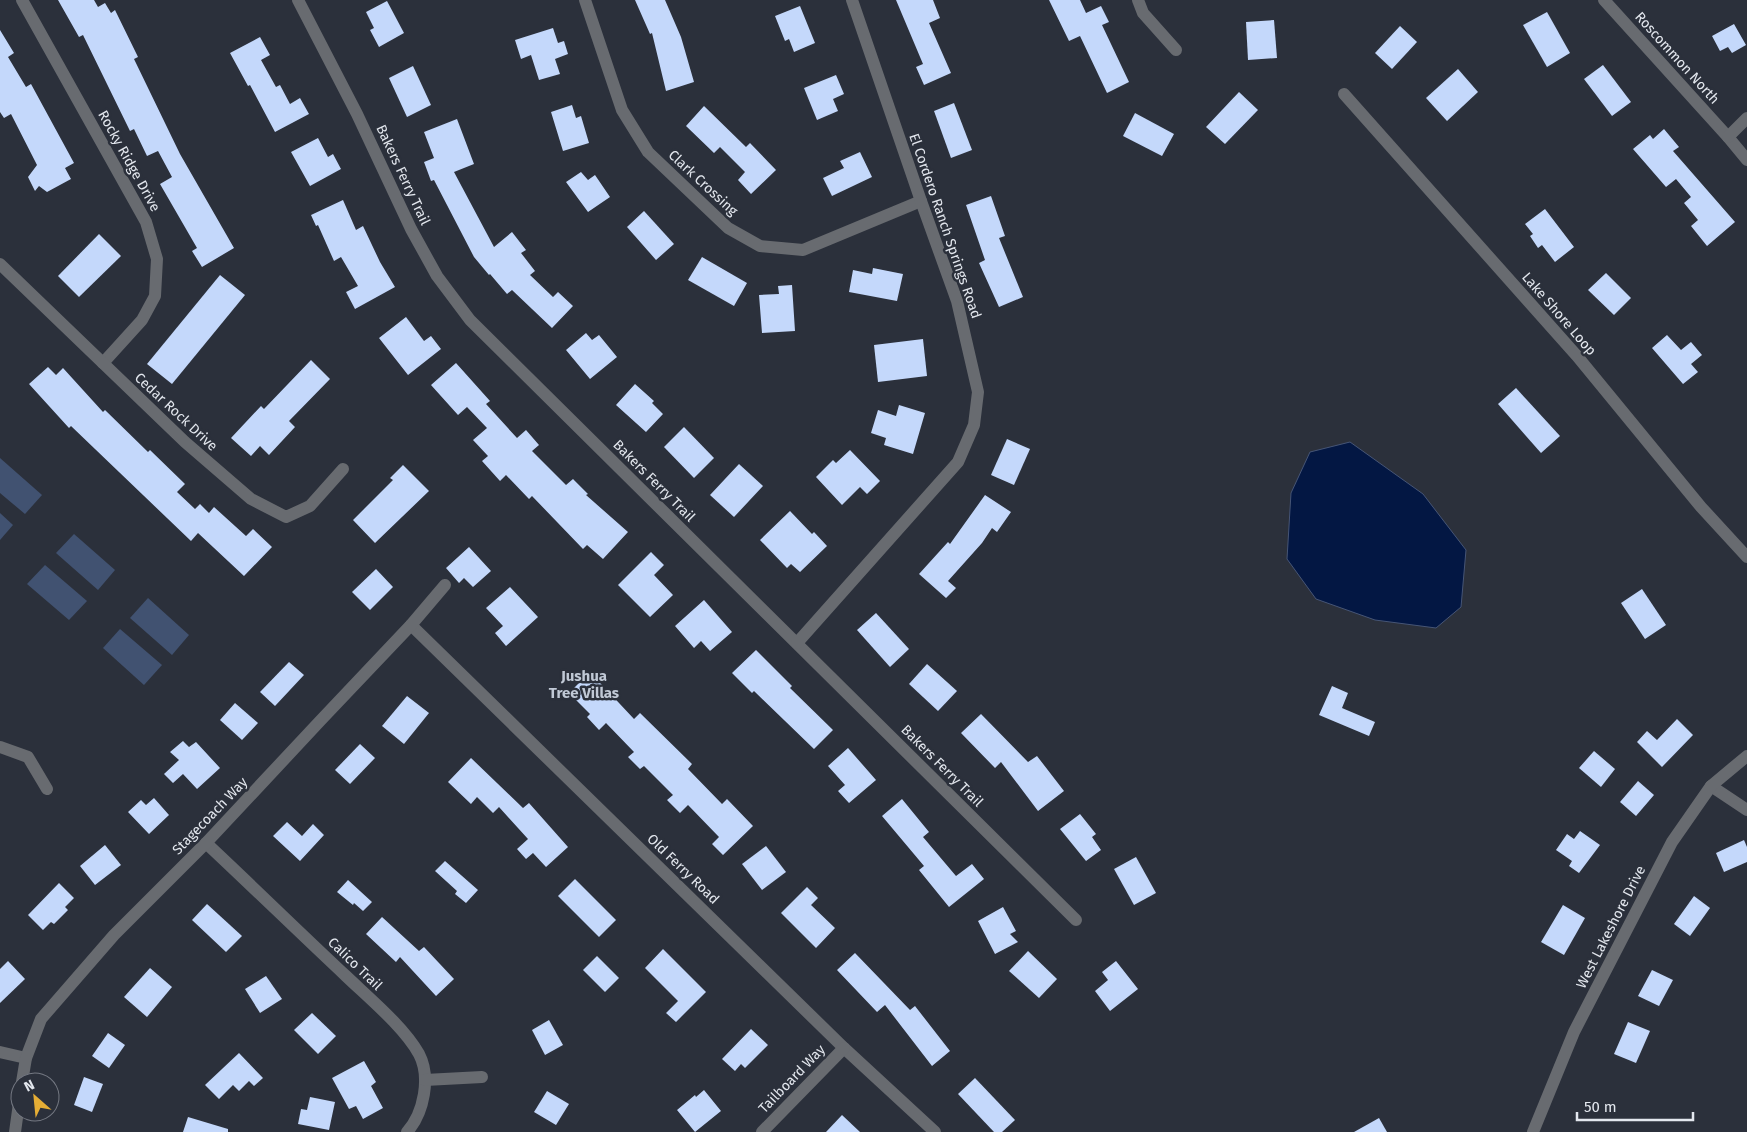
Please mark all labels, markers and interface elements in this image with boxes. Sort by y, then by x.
street label: Roscommon North [1631,8,1723,108]
street label: Rocky Ridge Drive [94,107,164,215]
street label: Bakers Ferry Trail [372,122,434,228]
street label: El Cordero Ranch Springs Road [905,131,985,321]
street label: Clark Crossing [665,147,742,220]
street label: Lake Shore Loop [1518,269,1600,359]
street label: Cedar Rock Drive [131,369,221,455]
street label: Bakers Ferry Trail [609,436,699,526]
district label: Jushua Tree Villas [549,667,619,702]
street label: Bakers Ferry Trail [897,721,987,811]
street label: Stagecoach Way [169,774,251,858]
street label: Old Ferry Road [643,830,723,908]
street label: West Lakeshore Drive [1573,863,1649,991]
street label: Calico Trail [324,934,386,994]
street label: Tailboard Way [755,1041,829,1117]
north arrow [10,1072,60,1122]
text: N [21,1076,37,1096]
scale bar [1577,1090,1693,1122]
text: 50 m [1584,1098,1617,1116]

